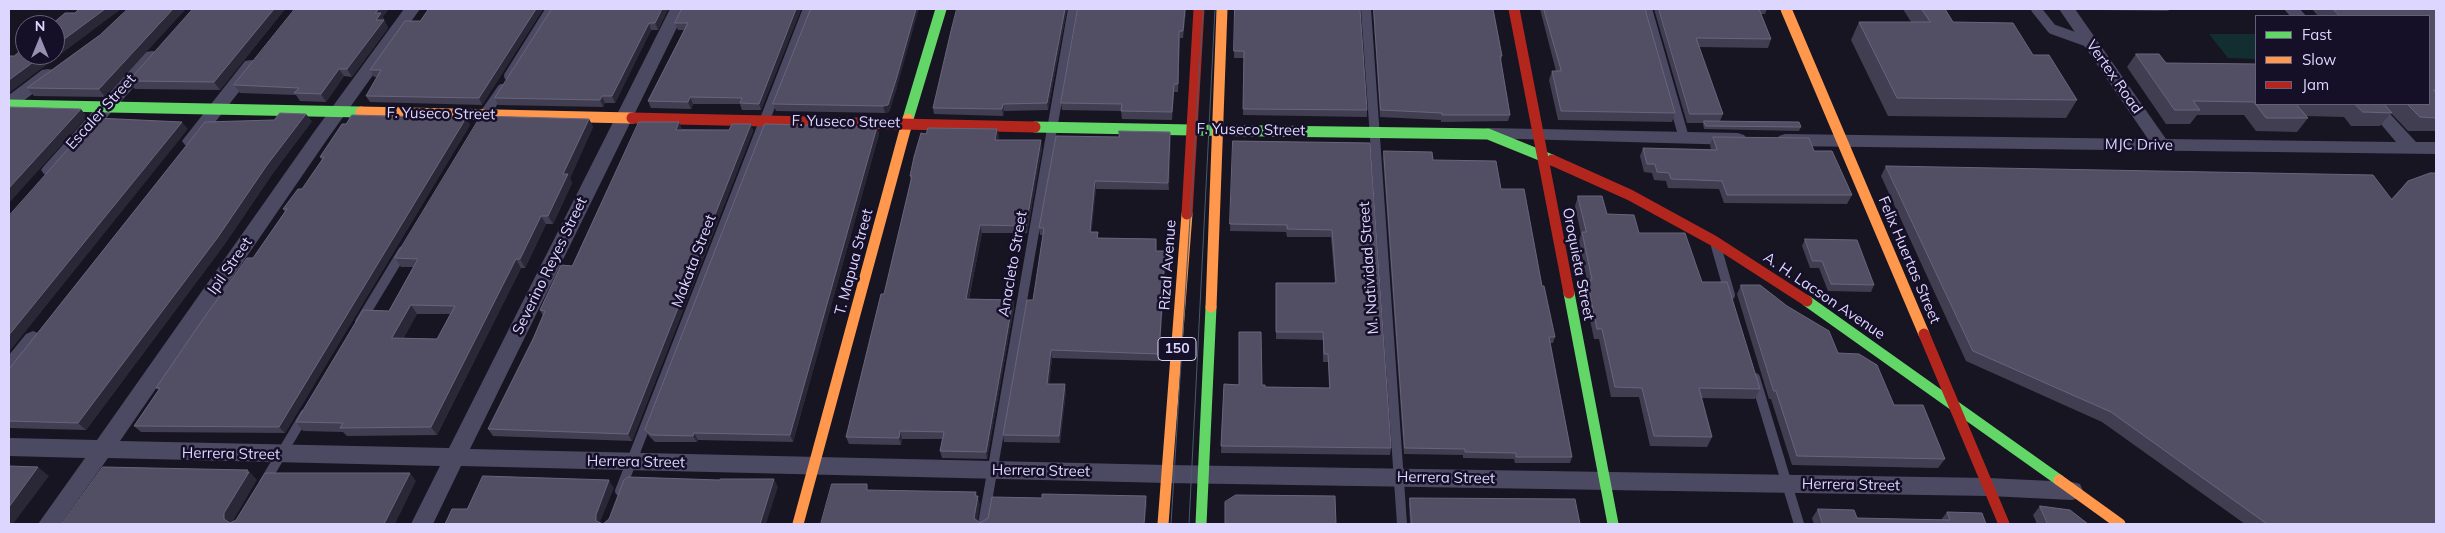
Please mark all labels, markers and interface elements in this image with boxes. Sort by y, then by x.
north arrow [15,15,65,65]
legend [2255,15,2430,105]
text: N [35,17,45,35]
text: Fast [2302,25,2332,44]
street label: Vertex Road [2082,37,2146,117]
text: Slow [2302,50,2336,69]
street label: Escaler Street [63,71,139,153]
text: Jam [2302,75,2329,94]
street label: F. Yuseco Street [386,104,496,124]
street label: F. Yuseco Street [791,112,901,132]
street label: F. Yuseco Street [1196,120,1306,140]
street label: MJC Drive [2105,135,2173,155]
street label: Severino Reyes Street [509,194,591,338]
street label: Felix Huertas Street [1874,194,1944,326]
street label: M. Natividad Street [1355,201,1383,335]
street label: Oroquieta Street [1558,206,1598,322]
street label: T. Mapua Street [831,207,877,317]
street label: Anacleto Street [995,210,1031,318]
street label: Makata Street [668,212,720,310]
street label: Rizal Avenue [1156,219,1180,311]
street label: Ipil Street [204,234,256,298]
street label: A. H. Lacson Avenue [1760,249,1888,343]
road number: 150 [1158,338,1196,360]
street label: Herrera Street [182,444,280,464]
street label: Herrera Street [587,452,685,472]
street label: Herrera Street [992,461,1090,481]
street label: Herrera Street [1397,468,1495,488]
street label: Herrera Street [1802,475,1900,495]

